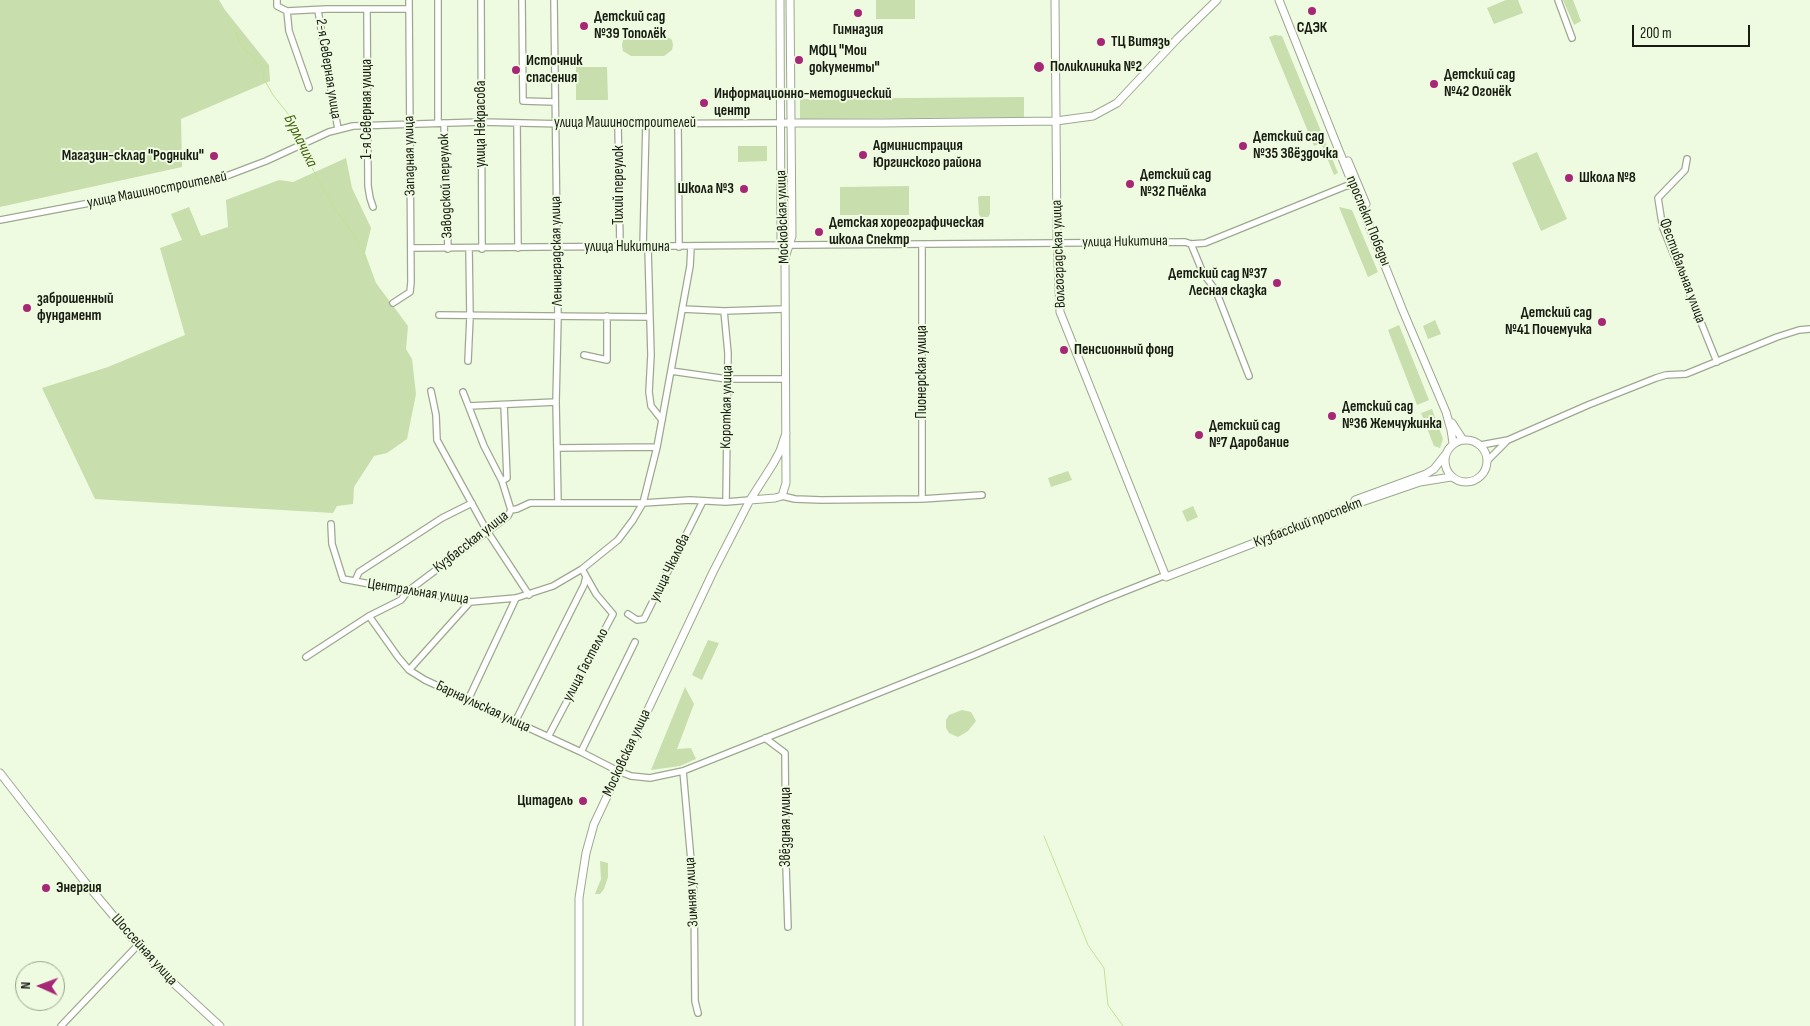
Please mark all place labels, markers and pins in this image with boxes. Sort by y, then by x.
marker: СДЭК [1306,5,1318,17]
marker: Гимназия [852,7,864,19]
place label: Детский сад №39 Тополёк [594,8,666,43]
place label: СДЭК [1297,19,1327,37]
marker: Детский сад №39 Тополёк [578,20,590,32]
place label: Гимназия [833,21,883,39]
place label: ТЦ Витязь [1111,33,1170,51]
marker: ТЦ Витязь [1095,36,1107,48]
place label: МФЦ "Мои документы" [809,42,880,77]
place label: Источник спасения [526,52,582,87]
marker: МФЦ "Мои документы" [793,54,805,66]
place label: Поликлиника №2 [1050,58,1142,76]
marker: Поликлиника №2 [1032,60,1046,74]
marker: Источник спасения [510,64,522,76]
place label: Детский сад №42 Огонёк [1444,66,1515,101]
marker: Детский сад №42 Огонёк [1428,78,1440,90]
place label: Информационно-методический центр [714,85,892,120]
marker: Информационно-методический центр [698,97,710,109]
place label: Детский сад №35 Звёздочка [1253,128,1338,163]
place label: Администрация Юргинского района [873,137,981,172]
marker: Детский сад №35 Звёздочка [1237,140,1249,152]
place label: Магазин-склад "Родники" [62,147,204,165]
marker: Администрация Юргинского района [857,149,869,161]
marker: Магазин-склад "Родники" [208,150,220,162]
place label: Детский сад №32 Пчёлка [1140,166,1211,201]
place label: Школа №8 [1579,169,1636,187]
marker: Школа №8 [1563,172,1575,184]
marker: Детский сад №32 Пчёлка [1124,178,1136,190]
place label: Школа №3 [677,180,734,198]
marker: Школа №3 [738,183,750,195]
place label: Детская хореографическая школа Спектр [829,214,984,249]
marker: Детская хореографическая школа Спектр [813,226,825,238]
place label: Детский сад №37 Лесная сказка [1168,265,1267,300]
marker: Детский сад №37 Лесная сказка [1271,277,1283,289]
place label: заброшенный фундамент [37,290,114,325]
marker: заброшенный фундамент [21,302,33,314]
place label: Детский сад №41 Почемучка [1505,304,1592,339]
marker: Детский сад №41 Почемучка [1596,316,1608,328]
place label: Пенсионный фонд [1074,341,1174,359]
marker: Пенсионный фонд [1058,344,1070,356]
place label: Детский сад №36 Жемчужинка [1342,398,1442,433]
marker: Детский сад №36 Жемчужинка [1326,410,1338,422]
place label: Детский сад №7 Дарование [1209,417,1289,452]
marker: Детский сад №7 Дарование [1193,429,1205,441]
place label: Цитадель [517,792,573,810]
marker: Цитадель [577,795,589,807]
place label: Энергия [56,879,102,897]
marker: Энергия [40,882,52,894]

